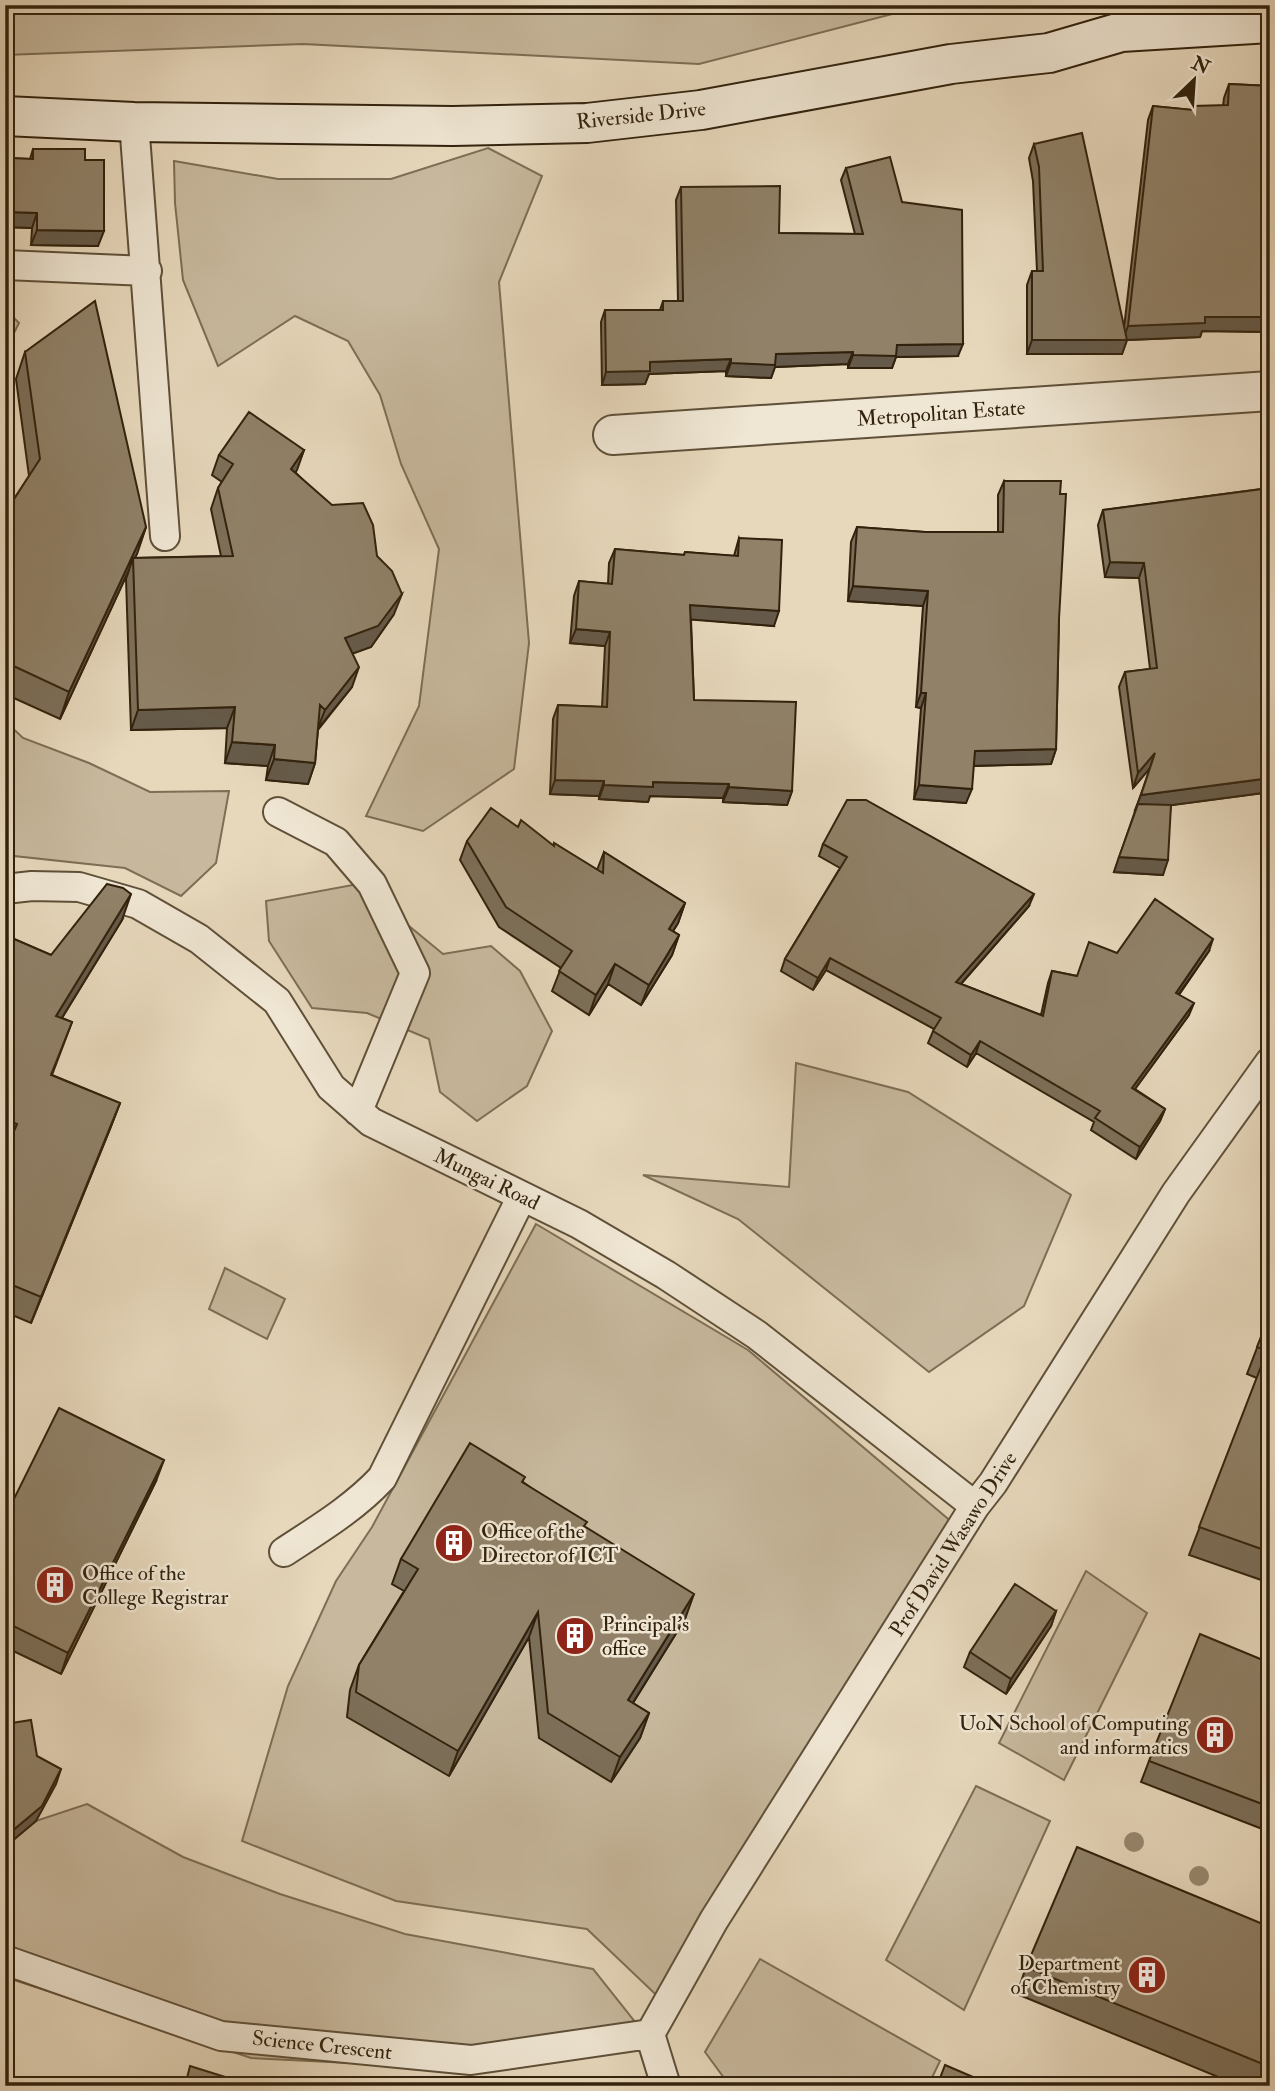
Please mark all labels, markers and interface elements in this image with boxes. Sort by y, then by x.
north arrow [1160,46,1230,116]
text: N [1187,51,1214,80]
street label: Riverside Drive [575,95,707,136]
street label: Metropolitan Estate [856,394,1026,433]
street label: Mungai Road [429,1142,545,1217]
street label: Prof David Wasawo Drive [884,1447,1023,1642]
place label: Office of the Director of ICT [481,1518,619,1569]
building icon: Office of the Director of ICT [433,1522,475,1564]
place label: Office of the College Registrar [82,1560,228,1611]
building icon: Office of the College Registrar [34,1564,76,1606]
place label: Principal's office [602,1611,689,1662]
building icon: Principal's office [554,1615,596,1657]
place label: UoN School of Computing and informatics [959,1710,1189,1761]
building icon: UoN School of Computing and informatics [1194,1714,1236,1756]
place label: Department of Chemistry [1011,1950,1121,2001]
building icon: Department of Chemistry [1126,1954,1168,1996]
street label: Science Crescent [251,2025,393,2066]

